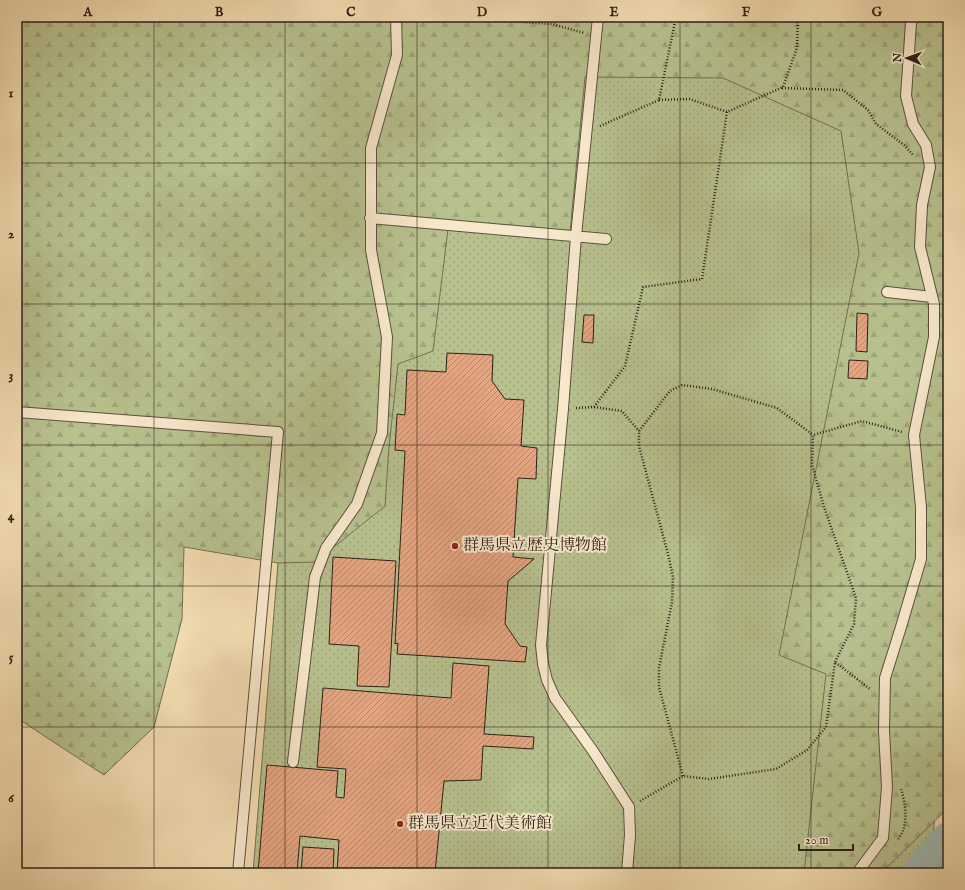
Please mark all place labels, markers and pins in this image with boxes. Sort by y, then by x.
place label: 群馬県立歴史博物館 [463,536,607,556]
marker: 群馬県立歴史博物館 [450,541,460,551]
place label: 群馬県立近代美術館 [408,814,552,834]
marker: 群馬県立近代美術館 [395,819,405,829]

